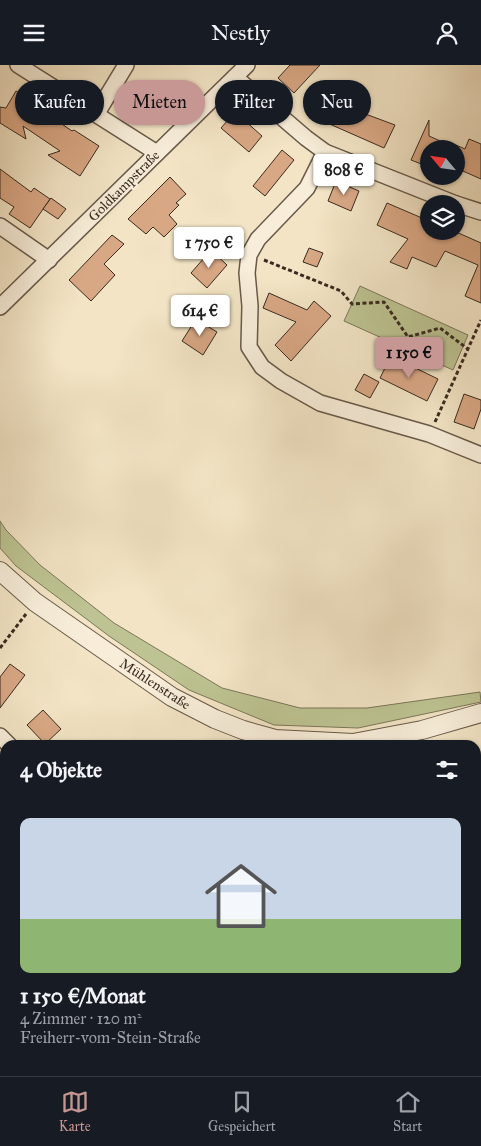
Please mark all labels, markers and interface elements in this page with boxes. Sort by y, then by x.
icon: menu [20,19,48,47]
text: Nestly [211,19,270,46]
icon: person [433,19,461,47]
chip: Kaufen [15,80,104,125]
chip: Mieten [114,80,205,125]
chip: Filter [215,80,293,125]
chip: Neu [303,80,371,125]
north arrow [420,140,465,185]
map controls [420,140,465,240]
street label: Goldkampstraße [85,147,163,225]
pin: 808 € [309,153,379,196]
text: 808 € [324,160,364,179]
button: layers [420,195,465,240]
pin: 1 750 € [163,227,255,269]
text: 1 750 € [185,233,233,252]
pin: 614 € [165,295,235,337]
text: 614 € [182,301,218,320]
pin: 1 150 € [363,337,455,379]
text: 1 150 € [386,343,432,362]
street label: Mühlenstraße [116,655,194,713]
icon: filters [433,756,461,784]
text: 4 Objekte [20,757,102,783]
icon: home [196,851,286,941]
text: 1 150 €/Monat [20,983,146,1009]
text: 4 Zimmer · 120 m² [20,1009,142,1028]
text: Freiherr-vom-Stein-Straße [20,1028,201,1047]
tab: Karte [59,1088,91,1135]
tab: Gespeichert [208,1088,276,1135]
tab: Start [393,1088,422,1135]

